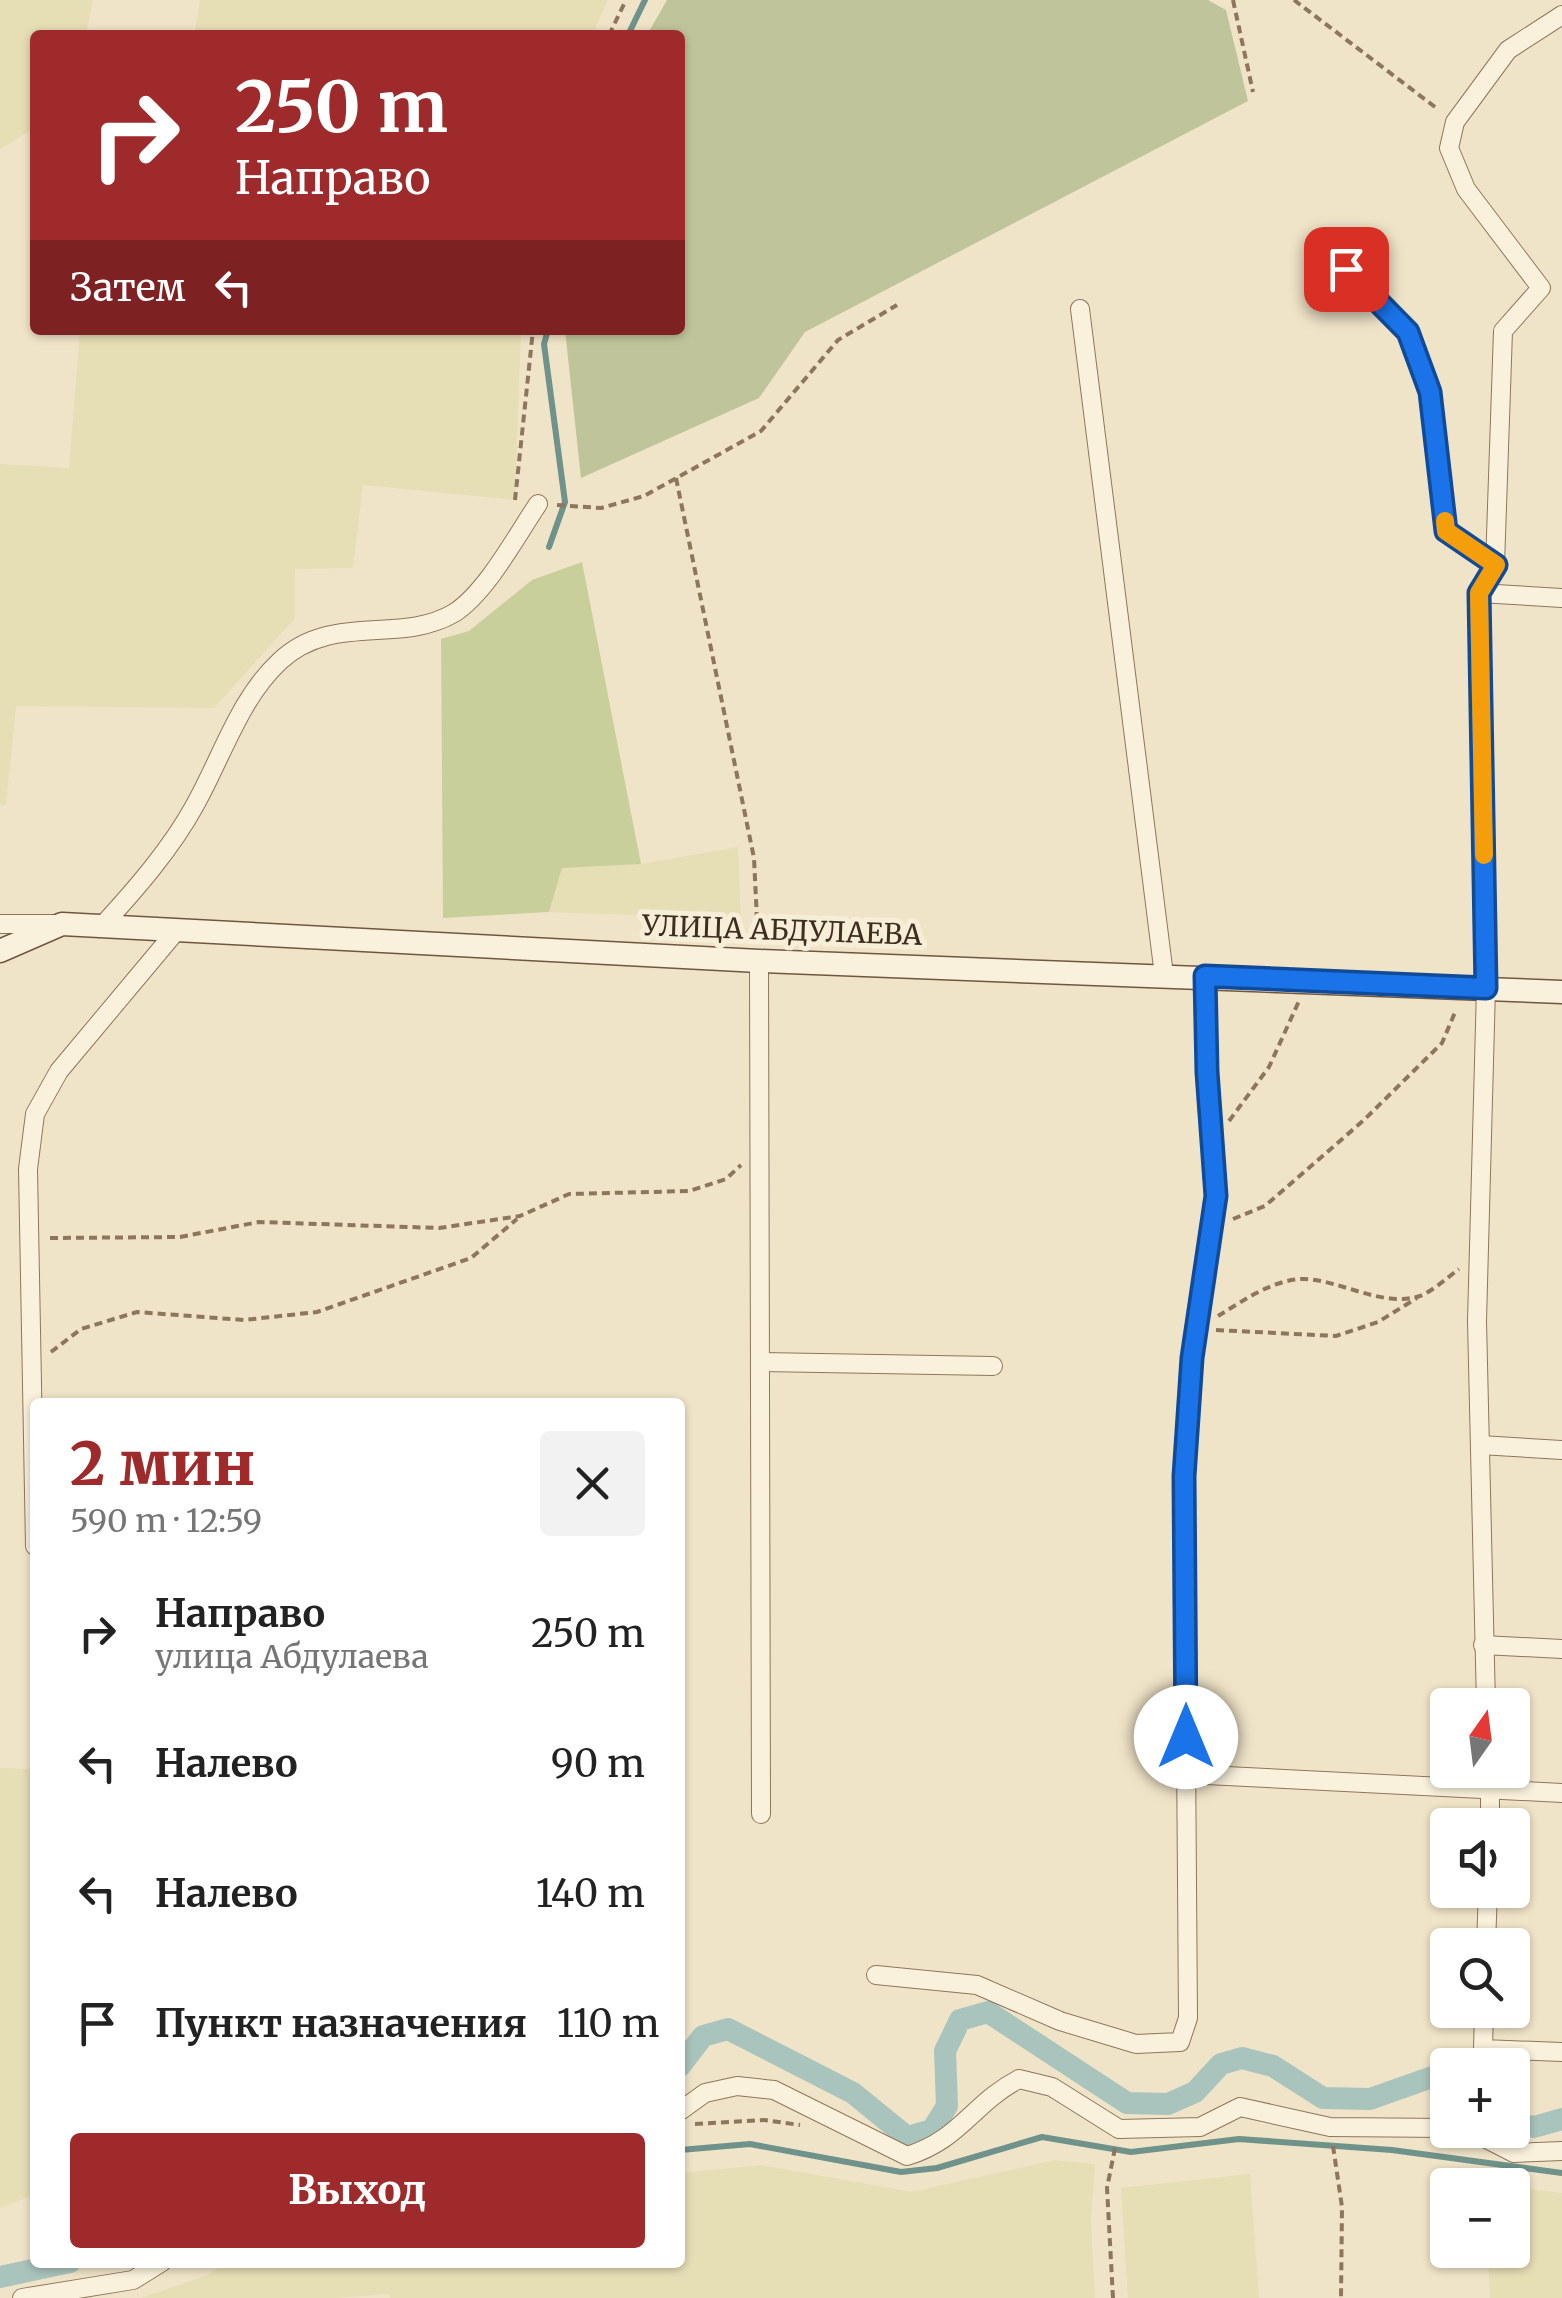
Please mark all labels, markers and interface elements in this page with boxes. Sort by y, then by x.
text: 250 m [235,63,448,151]
icon: right [70,70,200,200]
text: Направо [235,150,431,206]
pin [1304,227,1389,312]
icon: arrive [1319,242,1374,297]
icon: left [206,260,261,315]
text: Затем [70,264,186,311]
street label: УЛИЦА АБДУЛАЕВА [640,907,923,953]
text: 2 мин [70,1426,255,1501]
button: close [540,1431,645,1536]
text: 590 m · 12:59 [70,1501,262,1541]
text: Направо [155,1590,325,1637]
icon: right [70,1606,125,1661]
text: 250 m [531,1610,645,1657]
text: улица Абдулаева [155,1637,429,1677]
position arrow [1134,1685,1238,1789]
north arrow [1430,1688,1530,1788]
map controls [1430,1688,1530,2268]
icon: left [70,1736,125,1791]
text: Налево [155,1740,298,1787]
text: 90 m [551,1740,645,1787]
button: sound [1430,1808,1530,1908]
icon: left [70,1866,125,1921]
text: Налево [155,1870,298,1917]
text: 140 m [536,1870,645,1917]
button: search [1430,1928,1530,2028]
icon: arrive [70,1996,125,2051]
text: Пункт назначения [155,2000,527,2047]
text: 110 m [557,2000,660,2047]
button: + [1430,2048,1530,2148]
button: Выход [70,2133,645,2248]
button: − [1430,2168,1530,2268]

